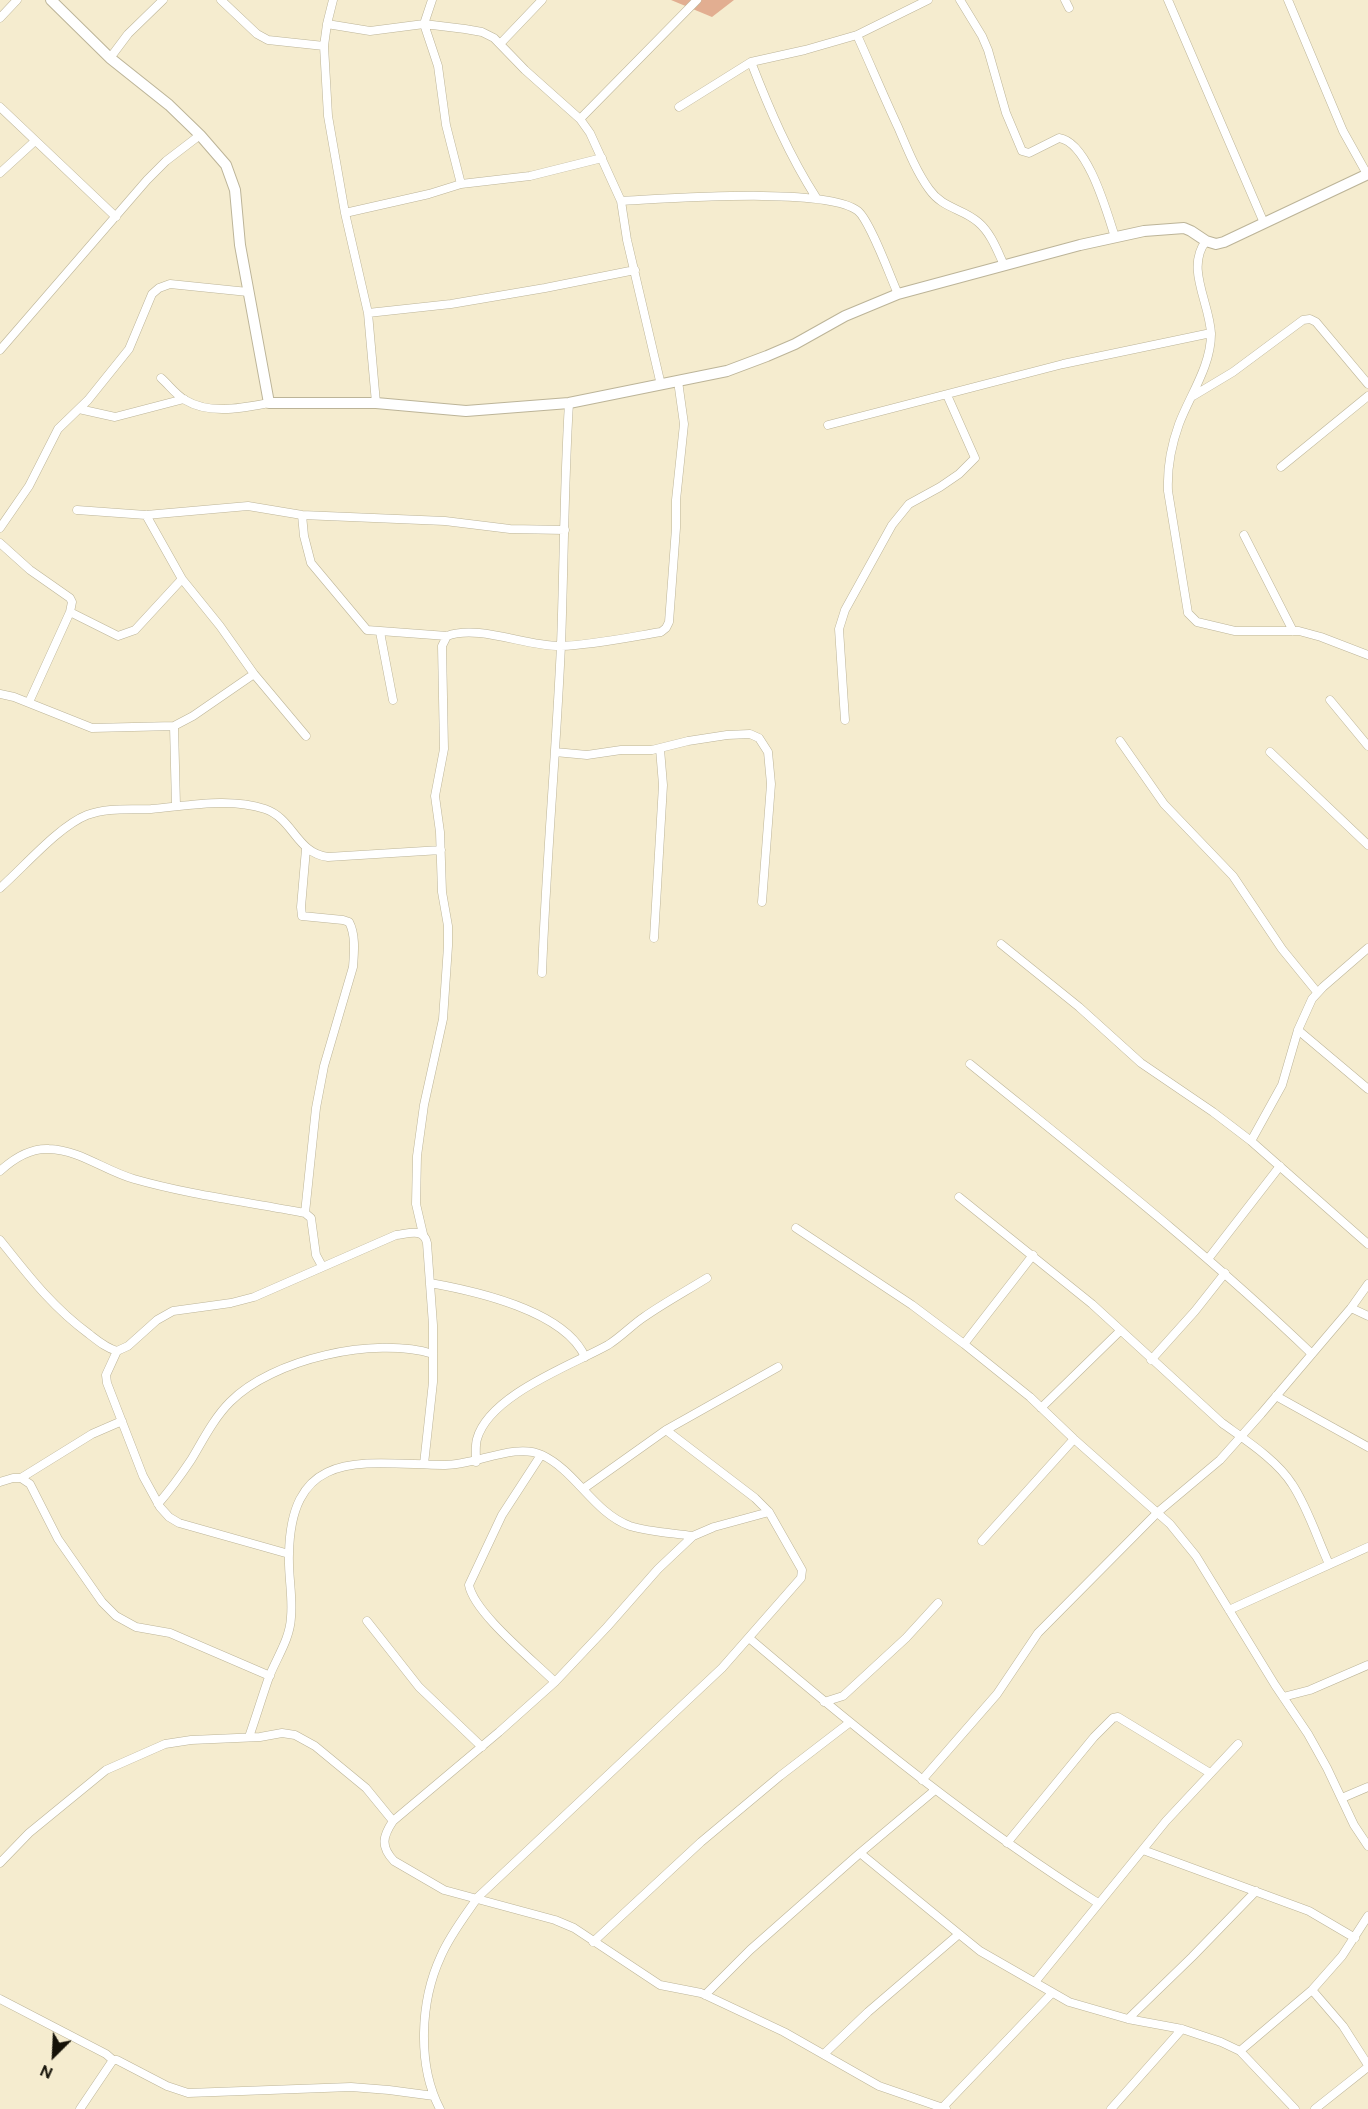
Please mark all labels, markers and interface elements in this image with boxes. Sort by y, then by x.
north arrow [24,2025,84,2085]
text: N [37,2060,56,2084]

